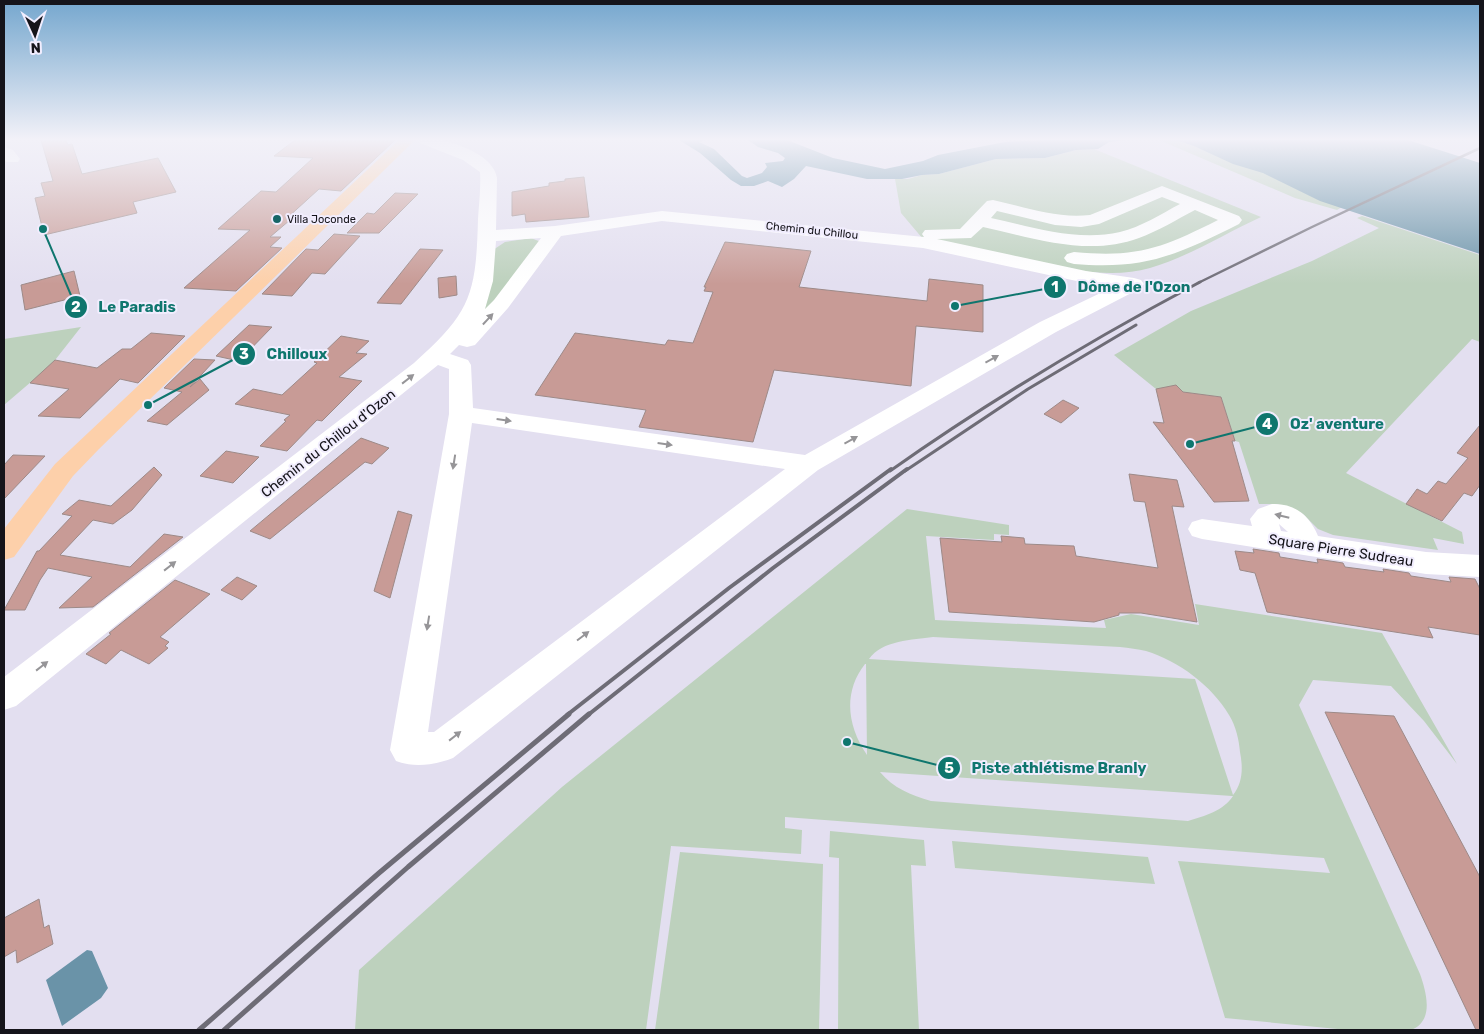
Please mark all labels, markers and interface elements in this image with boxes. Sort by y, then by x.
north arrow [10,10,60,60]
text: N [30,39,41,56]
marker: Villa Joconde [271,213,283,225]
place label: Villa Joconde [287,213,356,226]
street label: Chemin du Chillou [765,219,859,242]
callout: Dôme de l'Ozon [1042,272,1200,302]
text: 1 [1051,278,1059,296]
text: Dôme de l'Ozon [1078,278,1190,296]
callout: Le Paradis [64,292,186,322]
text: 2 [71,298,81,316]
text: Le Paradis [98,298,176,316]
one-way arrow [482,313,494,325]
callout: Chilloux [231,339,337,369]
text: 3 [239,345,249,363]
text: Chilloux [267,345,328,363]
one-way arrow [985,354,998,363]
one-way arrow [402,374,415,385]
street label: Chemin du Chillou d'Ozon [258,386,399,501]
callout: Oz' aventure [1255,409,1394,439]
text: 4 [1262,415,1272,433]
text: Oz' aventure [1290,415,1384,433]
one-way arrow [497,417,513,425]
one-way arrow [845,436,858,445]
one-way arrow [657,440,673,448]
one-way arrow [449,455,457,471]
one-way arrow [1274,512,1290,520]
street label: Square Pierre Sudreau [1267,531,1414,570]
one-way arrow [163,561,176,572]
one-way arrow [424,615,432,631]
one-way arrow [576,631,589,642]
one-way arrow [35,661,49,671]
one-way arrow [448,731,461,742]
callout: Piste athlétisme Branly [937,753,1157,783]
text: 5 [944,759,954,777]
text: Piste athlétisme Branly [972,759,1147,777]

